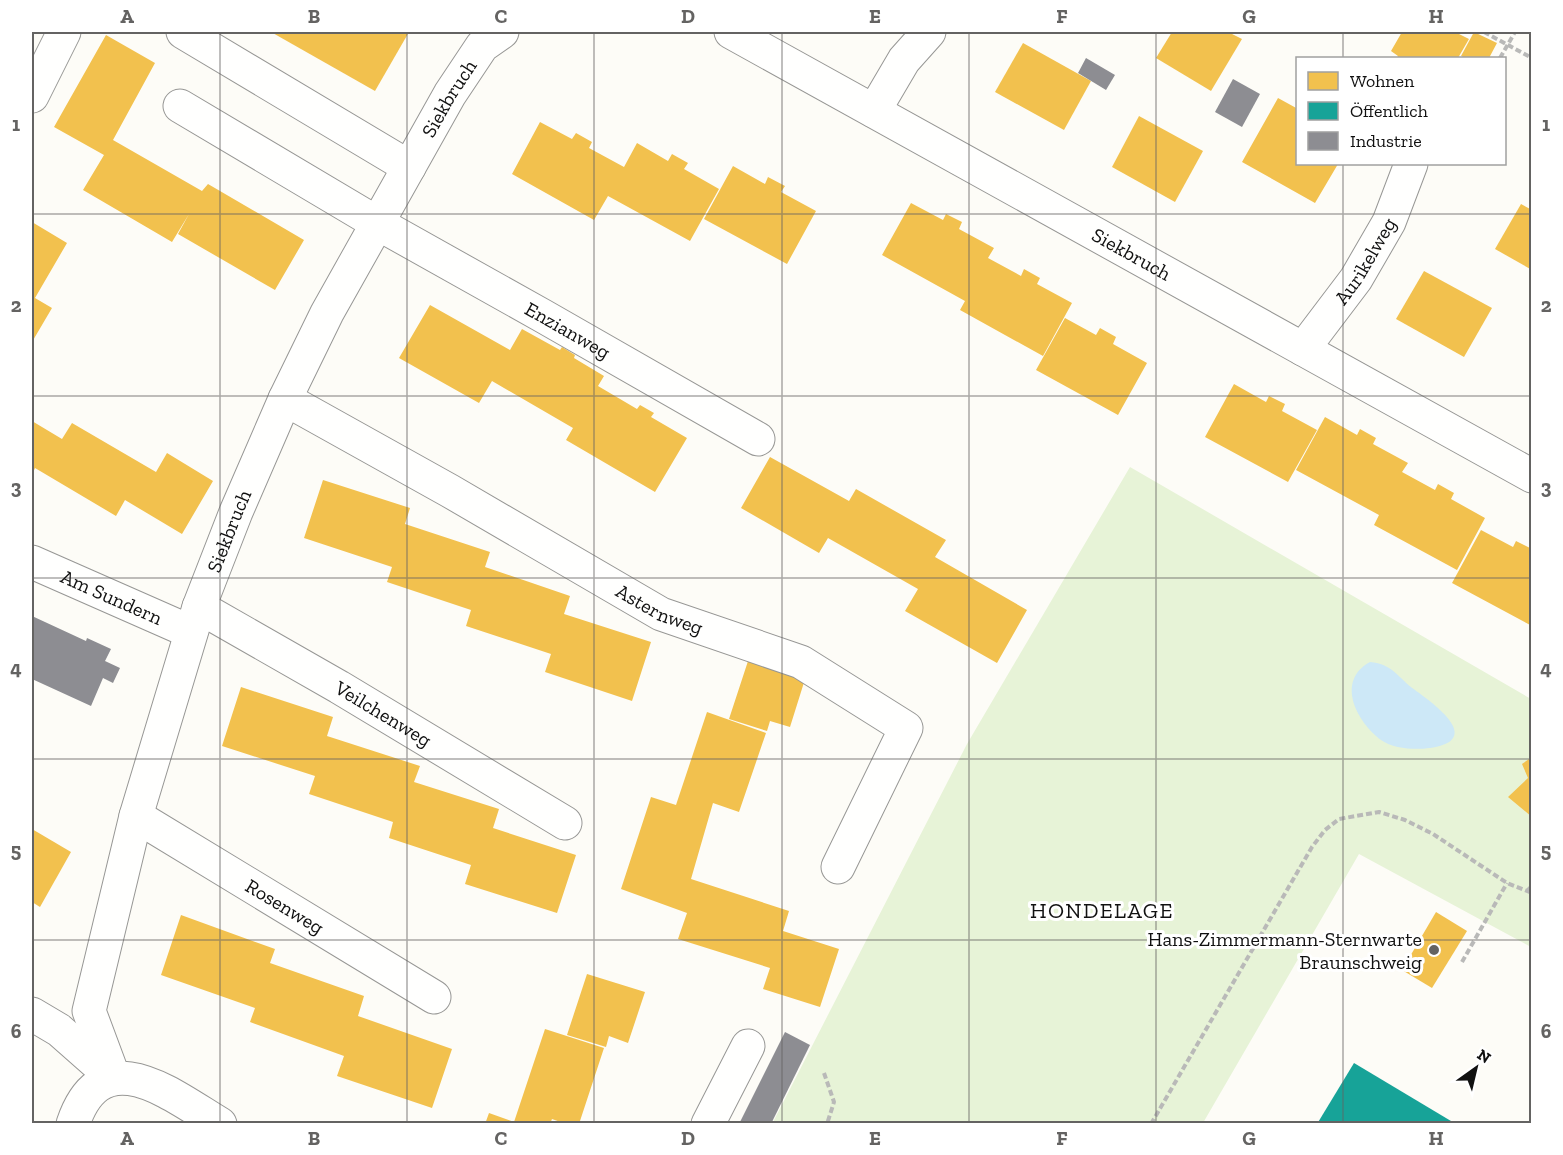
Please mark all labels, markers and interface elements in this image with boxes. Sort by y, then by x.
text: A [120,4,134,28]
text: B [308,4,320,28]
text: C [495,4,508,28]
text: D [681,4,695,28]
text: E [869,4,881,28]
text: F [1056,4,1068,28]
text: G [1242,4,1256,28]
text: H [1428,4,1444,28]
street label: Siekbruch [416,54,482,142]
legend [1296,57,1506,165]
text: Wohnen [1350,70,1415,92]
text: Öffentlich [1350,100,1428,122]
text: 1 [12,112,20,136]
text: 1 [1542,112,1550,136]
text: Industrie [1350,130,1422,152]
street label: Aurikelweg [1329,213,1401,309]
street label: Siekbruch [1088,222,1176,286]
text: 2 [11,293,22,317]
text: 2 [1541,293,1552,317]
street label: Enzianweg [521,296,615,364]
text: 3 [11,475,22,499]
text: 3 [1541,475,1552,499]
street label: Siekbruch [202,485,257,576]
street label: Am Sundern [57,564,167,630]
street label: Asternweg [612,578,706,640]
text: 4 [10,656,22,680]
text: 4 [1540,656,1552,680]
street label: Veilchenweg [330,675,436,752]
text: 5 [11,838,21,862]
text: 5 [1541,838,1551,862]
street label: Rosenweg [241,873,328,939]
district label: HONDELAGE [1030,897,1174,924]
place label: Hans-Zimmermann-Sternwarte Braunschweig [1148,927,1422,974]
marker: Hans-Zimmermann-Sternwarte Braunschweig [1427,943,1441,957]
text: 6 [11,1019,22,1043]
text: 6 [1541,1019,1552,1043]
north arrow [1446,1038,1506,1098]
text: N [1474,1045,1494,1067]
text: A [120,1126,134,1150]
text: B [308,1126,320,1150]
text: C [495,1126,508,1150]
text: D [681,1126,695,1150]
text: E [869,1126,881,1150]
text: F [1056,1126,1068,1150]
text: G [1242,1126,1256,1150]
text: H [1428,1126,1444,1150]

